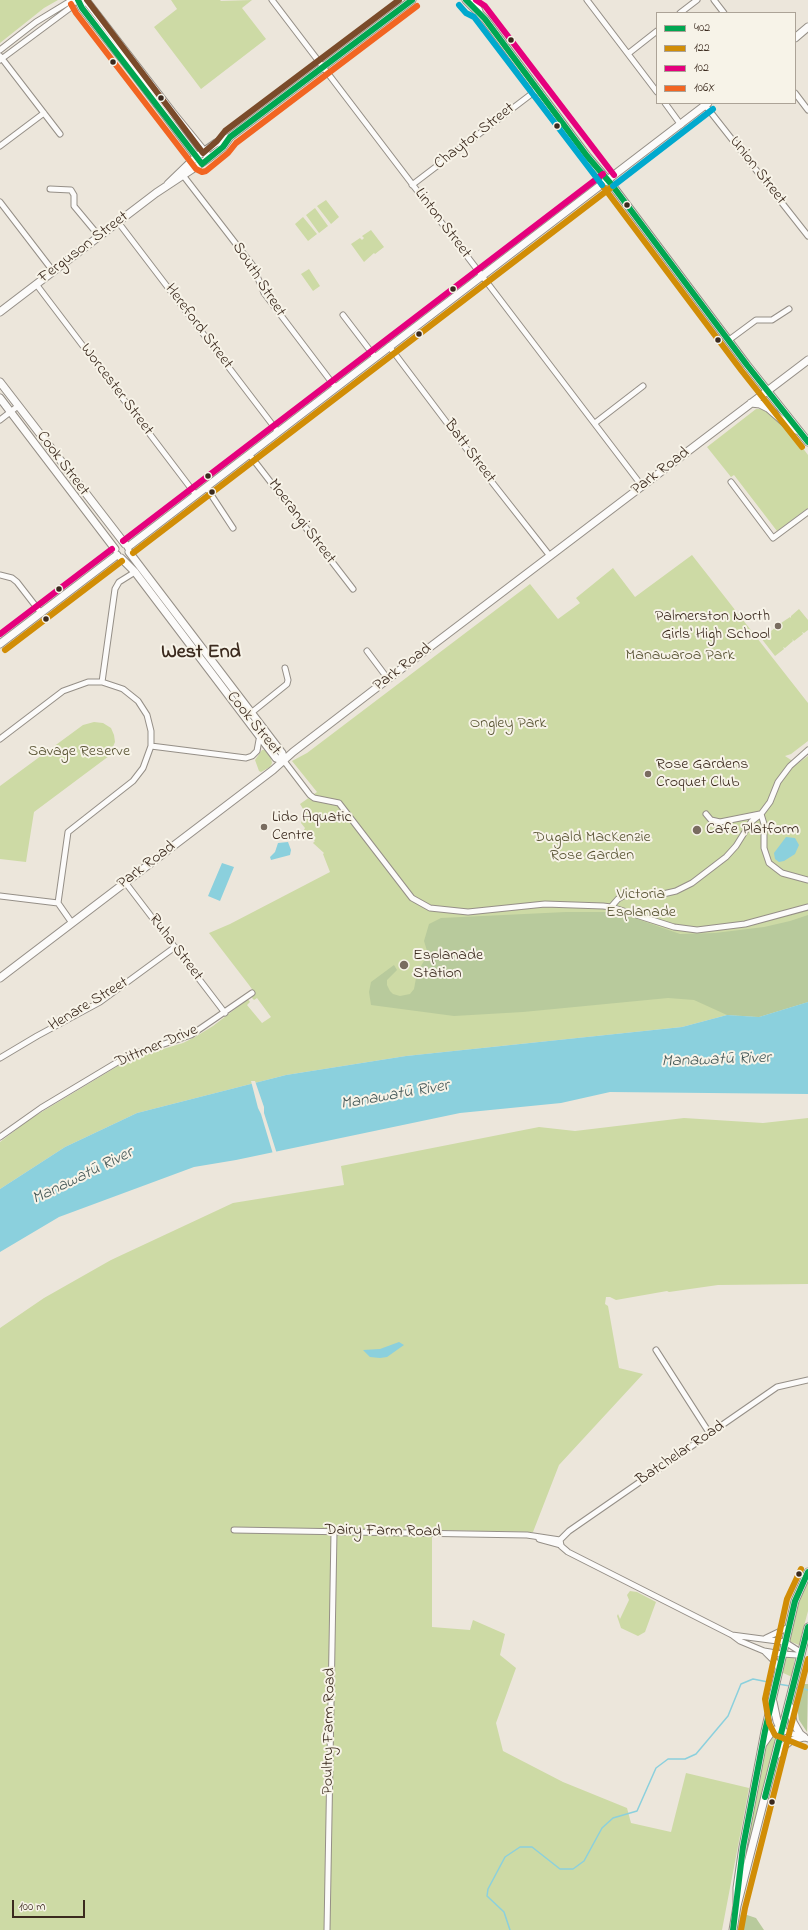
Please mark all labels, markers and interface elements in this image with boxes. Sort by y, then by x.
legend [656,12,796,104]
text: 402 [694,19,710,37]
unlabelled marker [506,35,516,45]
text: 122 [694,39,710,57]
unlabelled marker [108,57,118,67]
text: 102 [694,59,709,77]
text: 106X [694,79,715,97]
unlabelled marker [156,93,166,103]
street label: Chaytor Street [431,100,519,174]
unlabelled marker [552,121,562,131]
street label: Union Street [724,133,790,209]
street label: Linton Street [409,185,475,263]
unlabelled marker [622,200,632,210]
street label: Ferguson Street [35,208,133,288]
street label: South Street [227,239,289,321]
street label: Hereford Street [160,281,236,373]
unlabelled marker [448,284,458,294]
unlabelled marker [414,329,424,339]
unlabelled marker [713,335,723,345]
street label: Worcester Street [75,340,157,440]
street label: Batt Street [439,416,499,488]
street label: Cook Street [31,428,93,500]
street label: Park Road [628,444,694,500]
unlabelled marker [203,471,213,481]
street label: Moerangi Street [263,476,339,568]
unlabelled marker [207,487,217,497]
unlabelled marker [54,584,64,594]
place label: Palmerston North Girls' High School [655,607,770,645]
unlabelled marker [41,614,51,624]
marker: Palmerston North Girls' High School [773,621,783,631]
street label: Park Road [370,640,436,696]
district label: West End [161,642,241,666]
park label: Manawaroa Park [626,646,734,666]
street label: Cook Street [222,688,284,760]
park label: Ongley Park [470,714,546,734]
park label: Savage Reserve [28,742,130,762]
place label: Rose Gardens Croquet Club [656,755,748,793]
marker: Rose Gardens Croquet Club [643,769,653,779]
place label: Lido Aquatic Centre [272,808,352,846]
place label: Cafe Platform [706,820,799,840]
marker: Lido Aquatic Centre [259,822,269,832]
marker: Cafe Platform [691,824,703,836]
park label: Dugald MacKenzie Rose Garden [533,828,651,866]
street label: Park Road [114,838,180,894]
park label: Victoria Esplanade [606,885,676,923]
street label: Ruha Street [144,911,206,985]
place label: Esplanade Station [413,946,483,984]
marker: Esplanade Station [398,959,410,971]
street label: Henare Street [46,974,132,1036]
street label: Dittmer Drive [113,1021,201,1073]
water label: Manawatū River [661,1049,771,1073]
water label: Manawatū River [339,1076,451,1116]
water label: Manawatū River [29,1144,137,1210]
street label: Batchelar Road [633,1418,729,1490]
street label: Dairy Farm Road [325,1521,441,1543]
unlabelled marker [794,1569,804,1579]
street label: Poultry Farm Road [319,1667,341,1795]
unlabelled marker [767,1797,777,1807]
scale bar [14,1892,87,1918]
text: 100 m [19,1898,46,1916]

